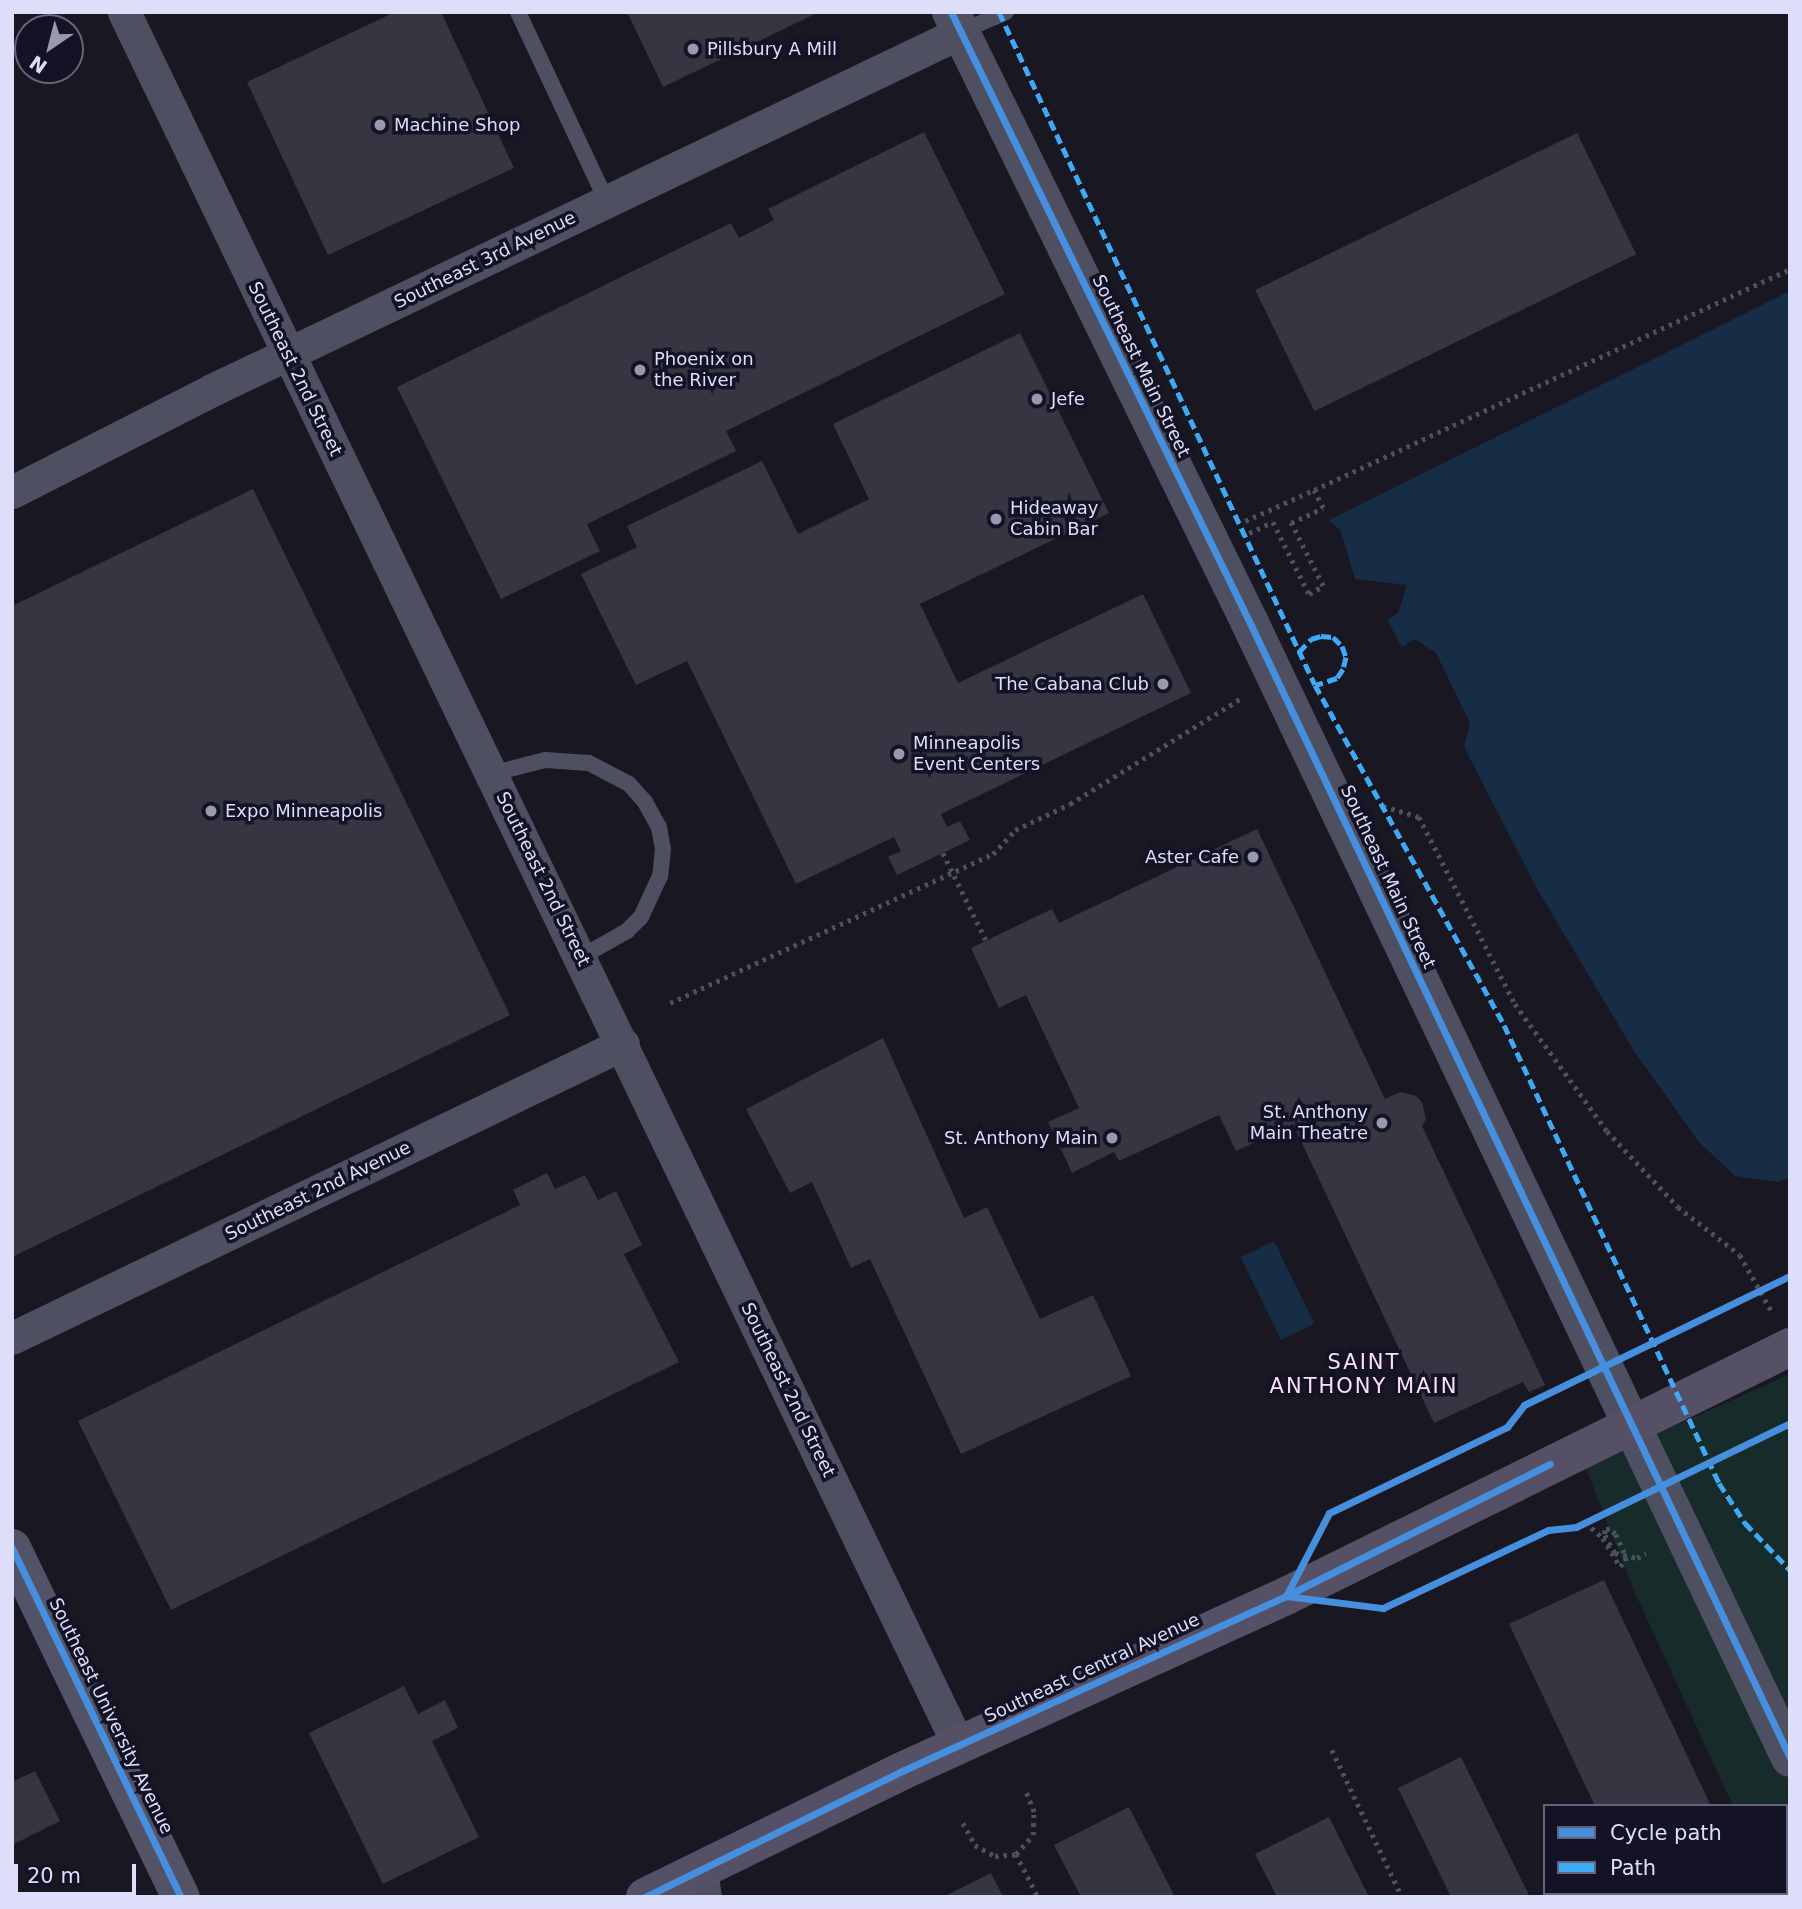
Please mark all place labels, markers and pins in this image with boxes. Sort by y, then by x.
place label: Pillsbury A Mill [707,38,837,60]
marker: Pillsbury A Mill [685,41,701,57]
place label: Machine Shop [394,114,520,136]
marker: Machine Shop [372,117,388,133]
place label: Phoenix on the River [654,349,754,392]
marker: Phoenix on the River [632,362,648,378]
place label: Jefe [1051,388,1085,410]
marker: Jefe [1029,391,1045,407]
place label: Hideaway Cabin Bar [1010,498,1098,540]
marker: Hideaway Cabin Bar [988,511,1004,527]
place label: The Cabana Club [995,673,1149,695]
marker: The Cabana Club [1155,676,1171,692]
place label: Minneapolis Event Centers [913,733,1040,776]
marker: Minneapolis Event Centers [891,746,907,762]
place label: Expo Minneapolis [225,800,382,822]
marker: Expo Minneapolis [203,803,219,819]
place label: Aster Cafe [1145,846,1239,868]
marker: Aster Cafe [1245,849,1261,865]
place label: St. Anthony Main Theatre [1250,1102,1368,1144]
marker: St. Anthony Main Theatre [1374,1115,1390,1131]
place label: St. Anthony Main [944,1127,1098,1149]
marker: St. Anthony Main [1104,1130,1120,1146]

